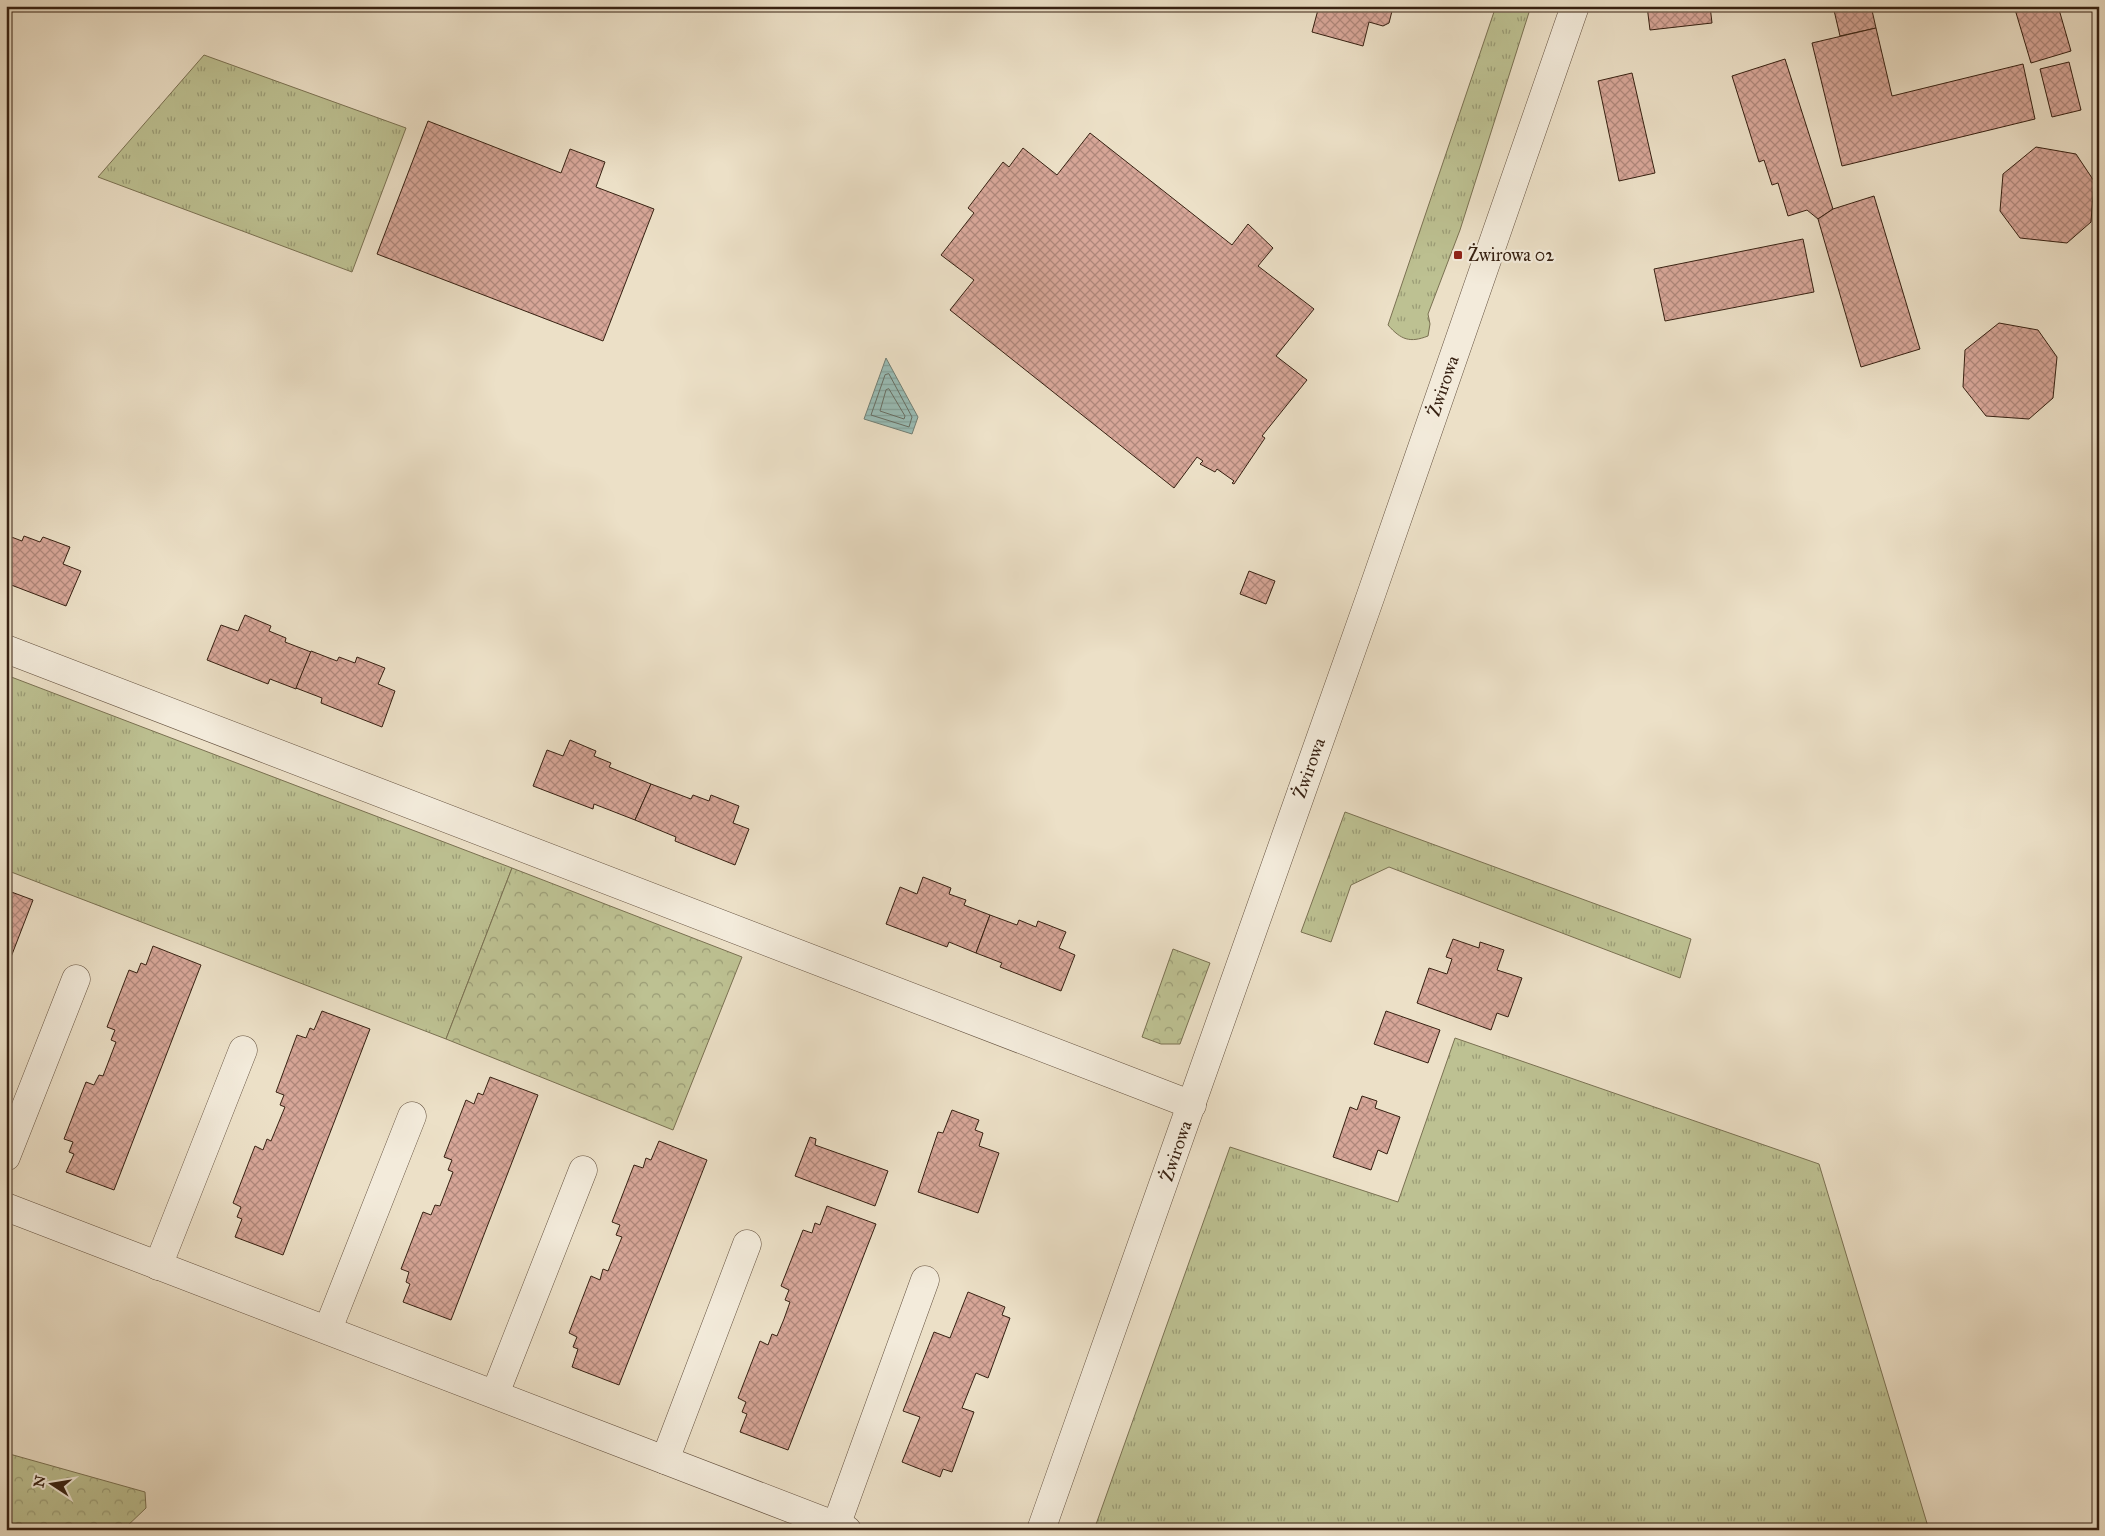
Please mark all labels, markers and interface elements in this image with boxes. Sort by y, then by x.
place label: Żwirowa 02 [1468,243,1554,266]
marker: Żwirowa 02 [1452,249,1464,261]
street label: Żwirowa [1421,352,1464,419]
street label: Żwirowa [1287,734,1330,801]
street label: Żwirowa [1154,1117,1197,1184]
north arrow [28,1458,78,1508]
text: N [30,1474,49,1489]

